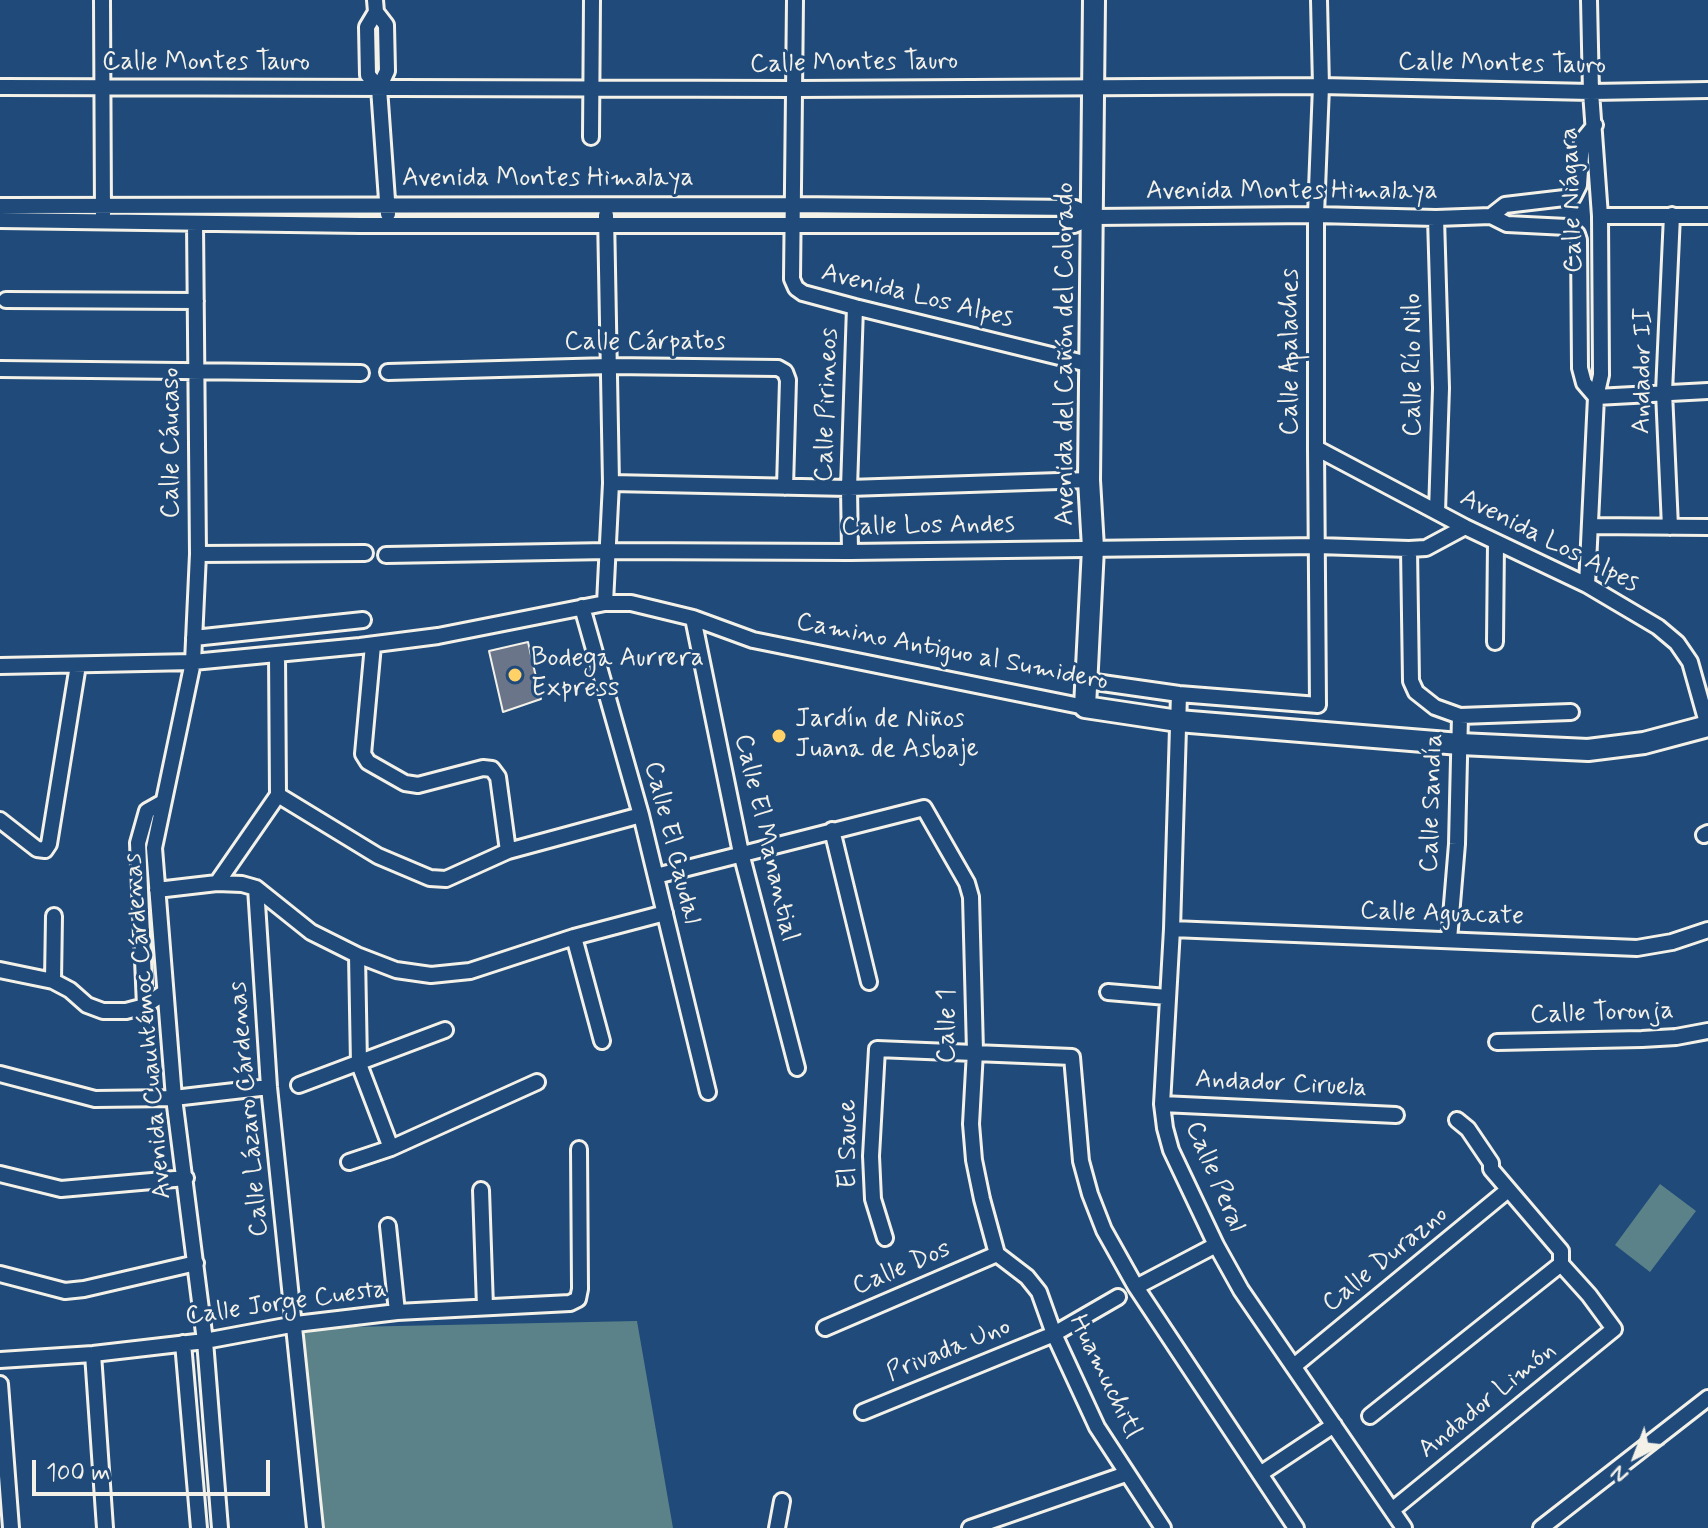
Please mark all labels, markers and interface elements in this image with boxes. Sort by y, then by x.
street label: Calle Montes Tauro [750,47,958,81]
street label: Calle Montes Tauro [102,48,310,80]
street label: Calle Montes Tauro [1398,48,1606,82]
street label: Calle Niágara [1555,127,1591,273]
street label: Avenida Montes Himalaya [402,164,694,196]
street label: Avenida Montes Himalaya [1146,177,1438,209]
street label: Avenida del Cañón del Colorado [1051,182,1083,526]
street label: Avenida Los Alpes [818,258,1016,336]
street label: Calle Apalaches [1276,268,1308,436]
street label: Calle Río Nilo [1399,293,1431,437]
street label: Andador II [1627,308,1661,434]
street label: Calle Pirineos [810,327,846,483]
street label: Calle Cárpatos [564,328,726,360]
street label: Calle Cáucaso [157,368,189,518]
street label: Avenida Los Alpes [1454,483,1644,601]
street label: Calle Los Andes [841,510,1015,544]
street label: Camino Antiguo al Sumidero [793,607,1111,699]
place label: Bodega Aurrera Express [531,644,704,706]
marker: Bodega Aurrera Express [506,666,524,684]
place label: Jardín de Niños Juana de Asbaje [795,705,979,766]
marker: Jardín de Niños Juana de Asbaje [770,727,788,745]
street label: Calle El Manantial [726,731,804,945]
street label: Calle Sandía [1415,733,1451,873]
street label: Calle El Caudal [636,759,706,927]
street label: Avenida Cuauhtémoc Cárdenas [118,852,180,1200]
street label: Calle Aguacate [1359,897,1525,933]
street label: Calle Lázaro Cárdenas [223,980,277,1238]
street label: Calle 1 [933,989,965,1063]
street label: Calle Toronja [1530,996,1674,1032]
street label: Andador Ciruela [1194,1065,1368,1105]
street label: El Sauce [834,1099,866,1189]
street label: Calle Peral [1177,1117,1251,1237]
street label: Calle Durazno [1317,1200,1455,1320]
street label: Calle Dos [848,1234,956,1304]
street label: Calle Jorge Cuesta [183,1274,389,1334]
street label: Huamuchitl [1061,1310,1147,1444]
street label: Privada Uno [882,1312,1016,1390]
street label: Andador Limón [1413,1336,1563,1466]
north arrow [1596,1416,1676,1496]
scale bar [36,1444,274,1494]
text: 100 m [46,1458,110,1489]
text: N [1605,1459,1635,1489]

